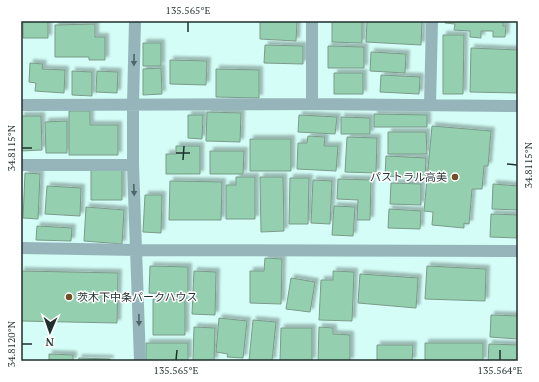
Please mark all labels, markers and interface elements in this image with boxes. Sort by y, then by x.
text: 135.565°E [166,4,211,17]
one-way arrow [131,54,137,67]
text: 34.8115°N [5,124,18,171]
text: 34.8115°N [522,141,535,188]
place label: パストラル高美 [370,170,447,184]
marker: パストラル高美 [450,172,460,182]
one-way arrow [131,184,138,196]
place label: 茨木下中条パークハウス [77,290,197,304]
marker: 茨木下中条パークハウス [64,292,74,302]
north arrow [30,312,70,352]
one-way arrow [135,314,142,326]
text: 34.8120°N [5,320,18,367]
text: N [45,335,54,349]
text: 135.565°E [154,364,199,377]
text: 135.564°E [478,364,523,377]

